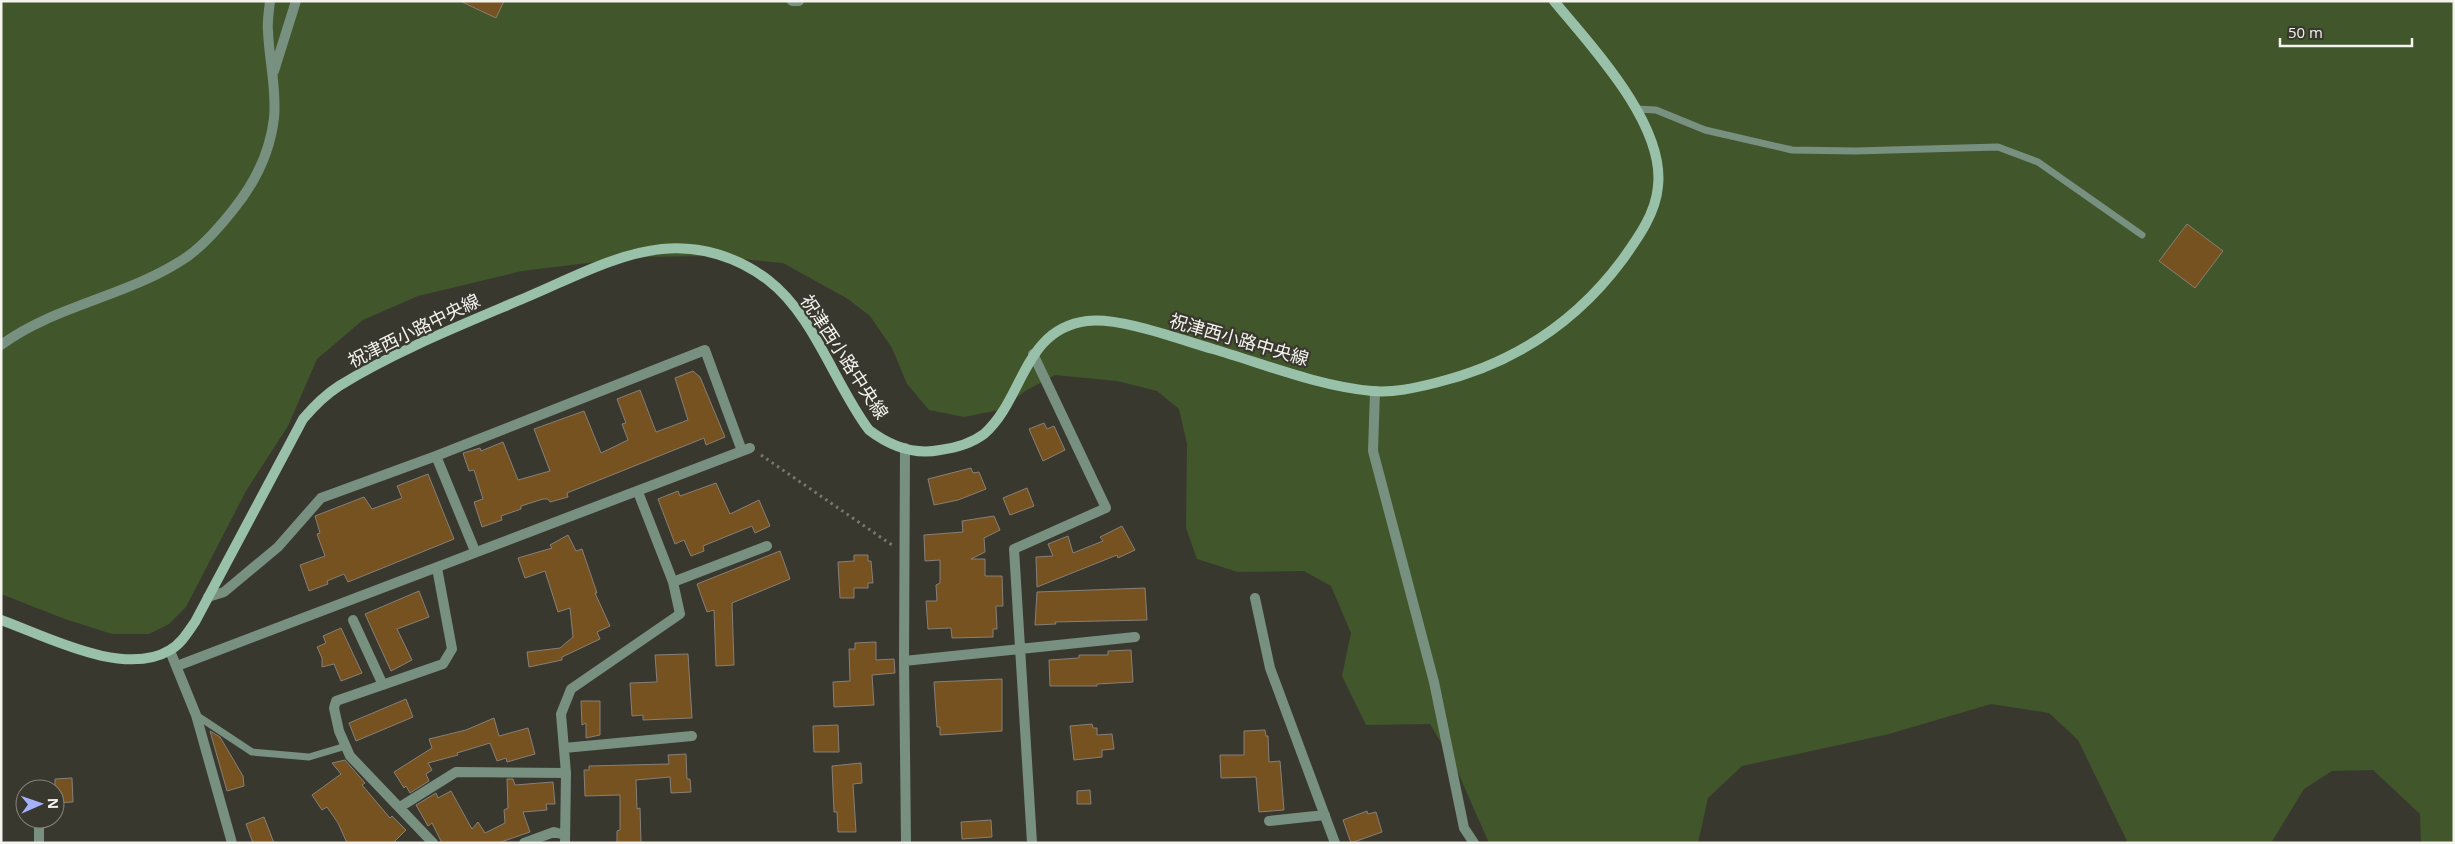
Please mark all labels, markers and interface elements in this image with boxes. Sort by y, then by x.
scale bar [2280,15,2412,47]
text: 50 m [2288,22,2323,42]
street label: 祝津西小路中央線 [344,288,484,372]
street label: 祝津西小路中央線 [796,290,894,423]
street label: 祝津西小路中央線 [1167,308,1312,370]
north arrow [15,779,65,829]
text: N [44,798,63,810]

